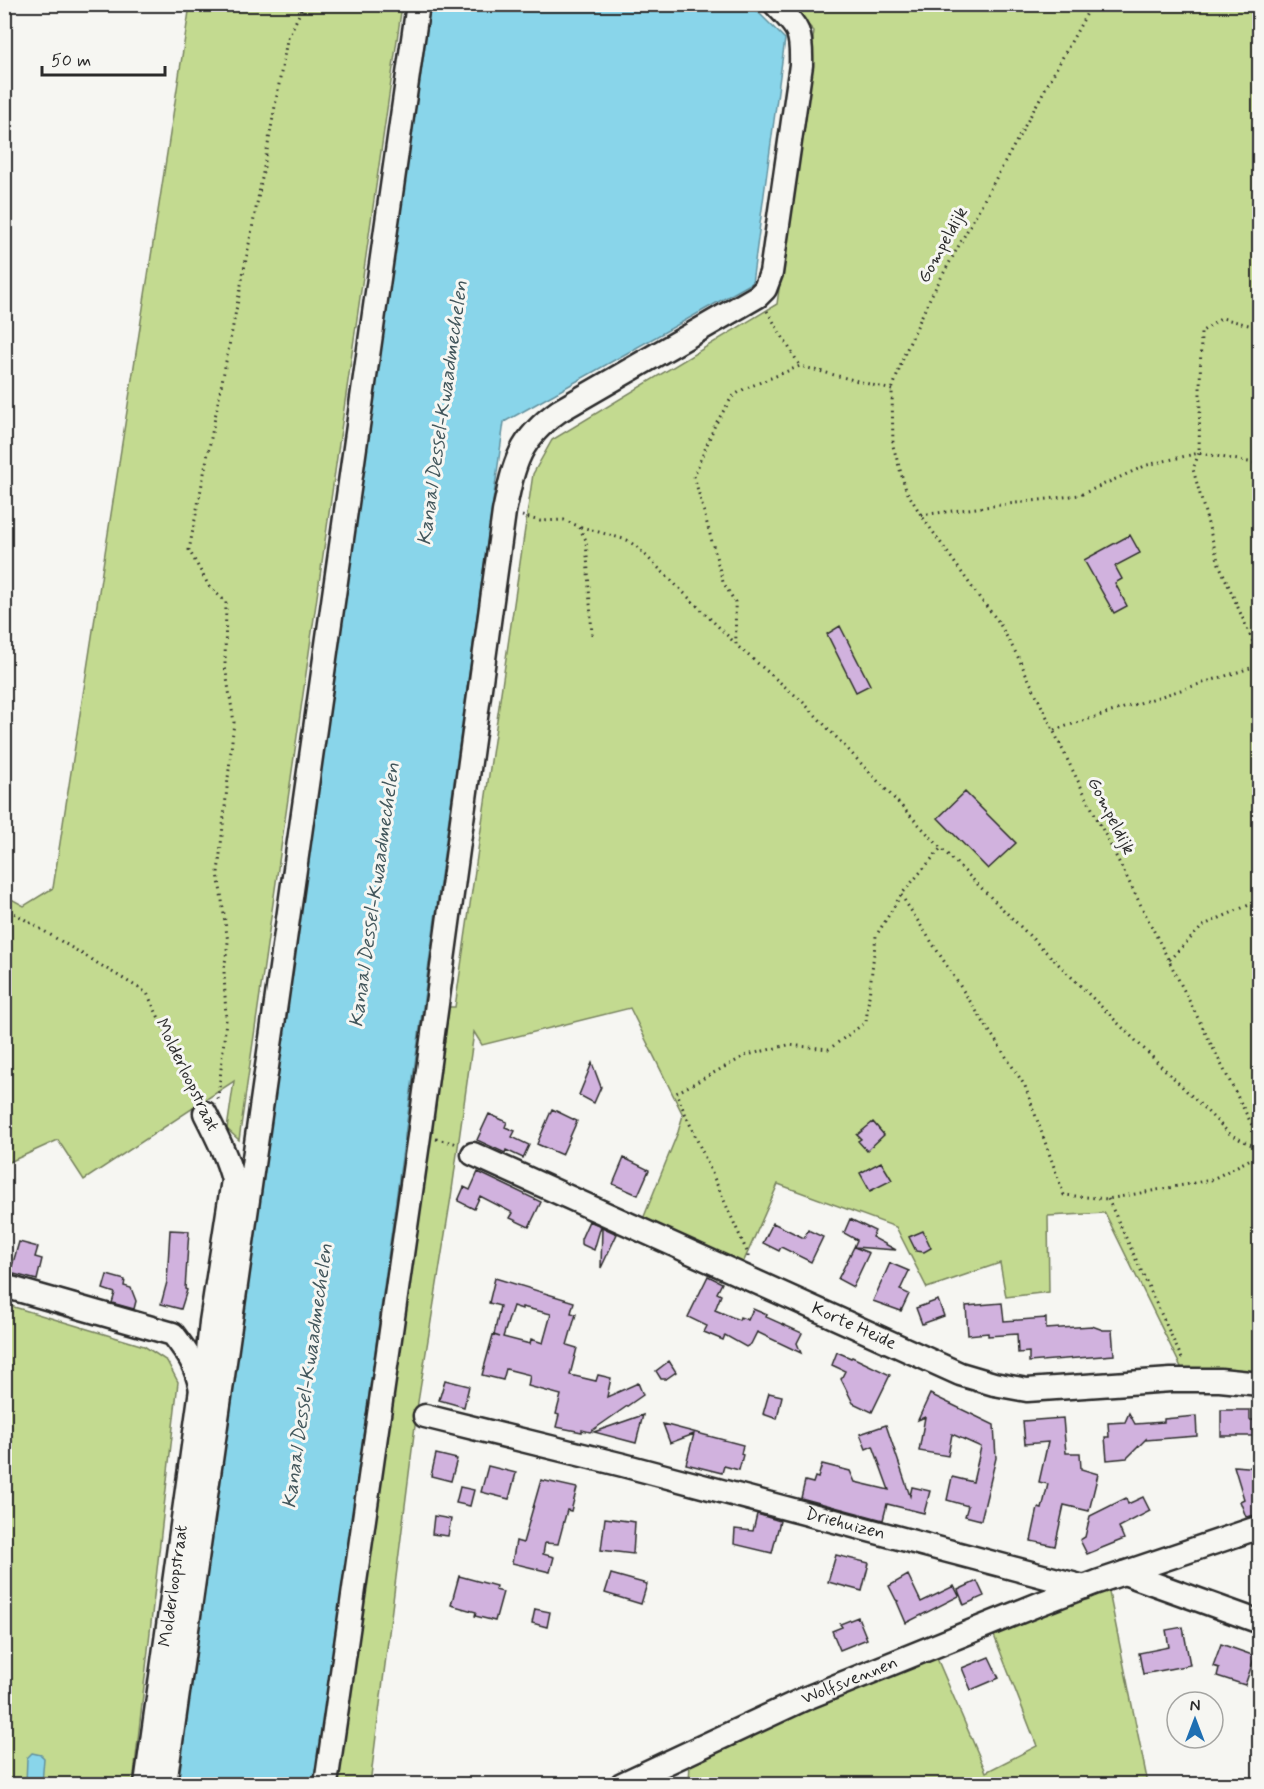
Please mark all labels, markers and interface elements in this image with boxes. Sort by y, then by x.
scale bar [42,39,165,77]
text: 50 m [51,49,91,73]
street label: Gompeldijk [912,203,974,287]
water label: Kanaal Dessel-Kwaadmechelen [411,279,475,547]
water label: Kanaal Dessel-Kwaadmechelen [343,761,407,1029]
street label: Gompeldijk [1081,773,1141,859]
street label: Molderloopstraat [149,1015,225,1136]
water label: Kanaal Dessel-Kwaadmechelen [276,1242,340,1510]
street label: Korte Heide [808,1296,900,1356]
street label: Driehuizen [803,1502,888,1546]
street label: Molderloopstraat [153,1523,194,1648]
street label: Wolfsvennen [798,1650,901,1711]
north arrow [1165,1690,1225,1750]
text: N [1190,1696,1200,1717]

